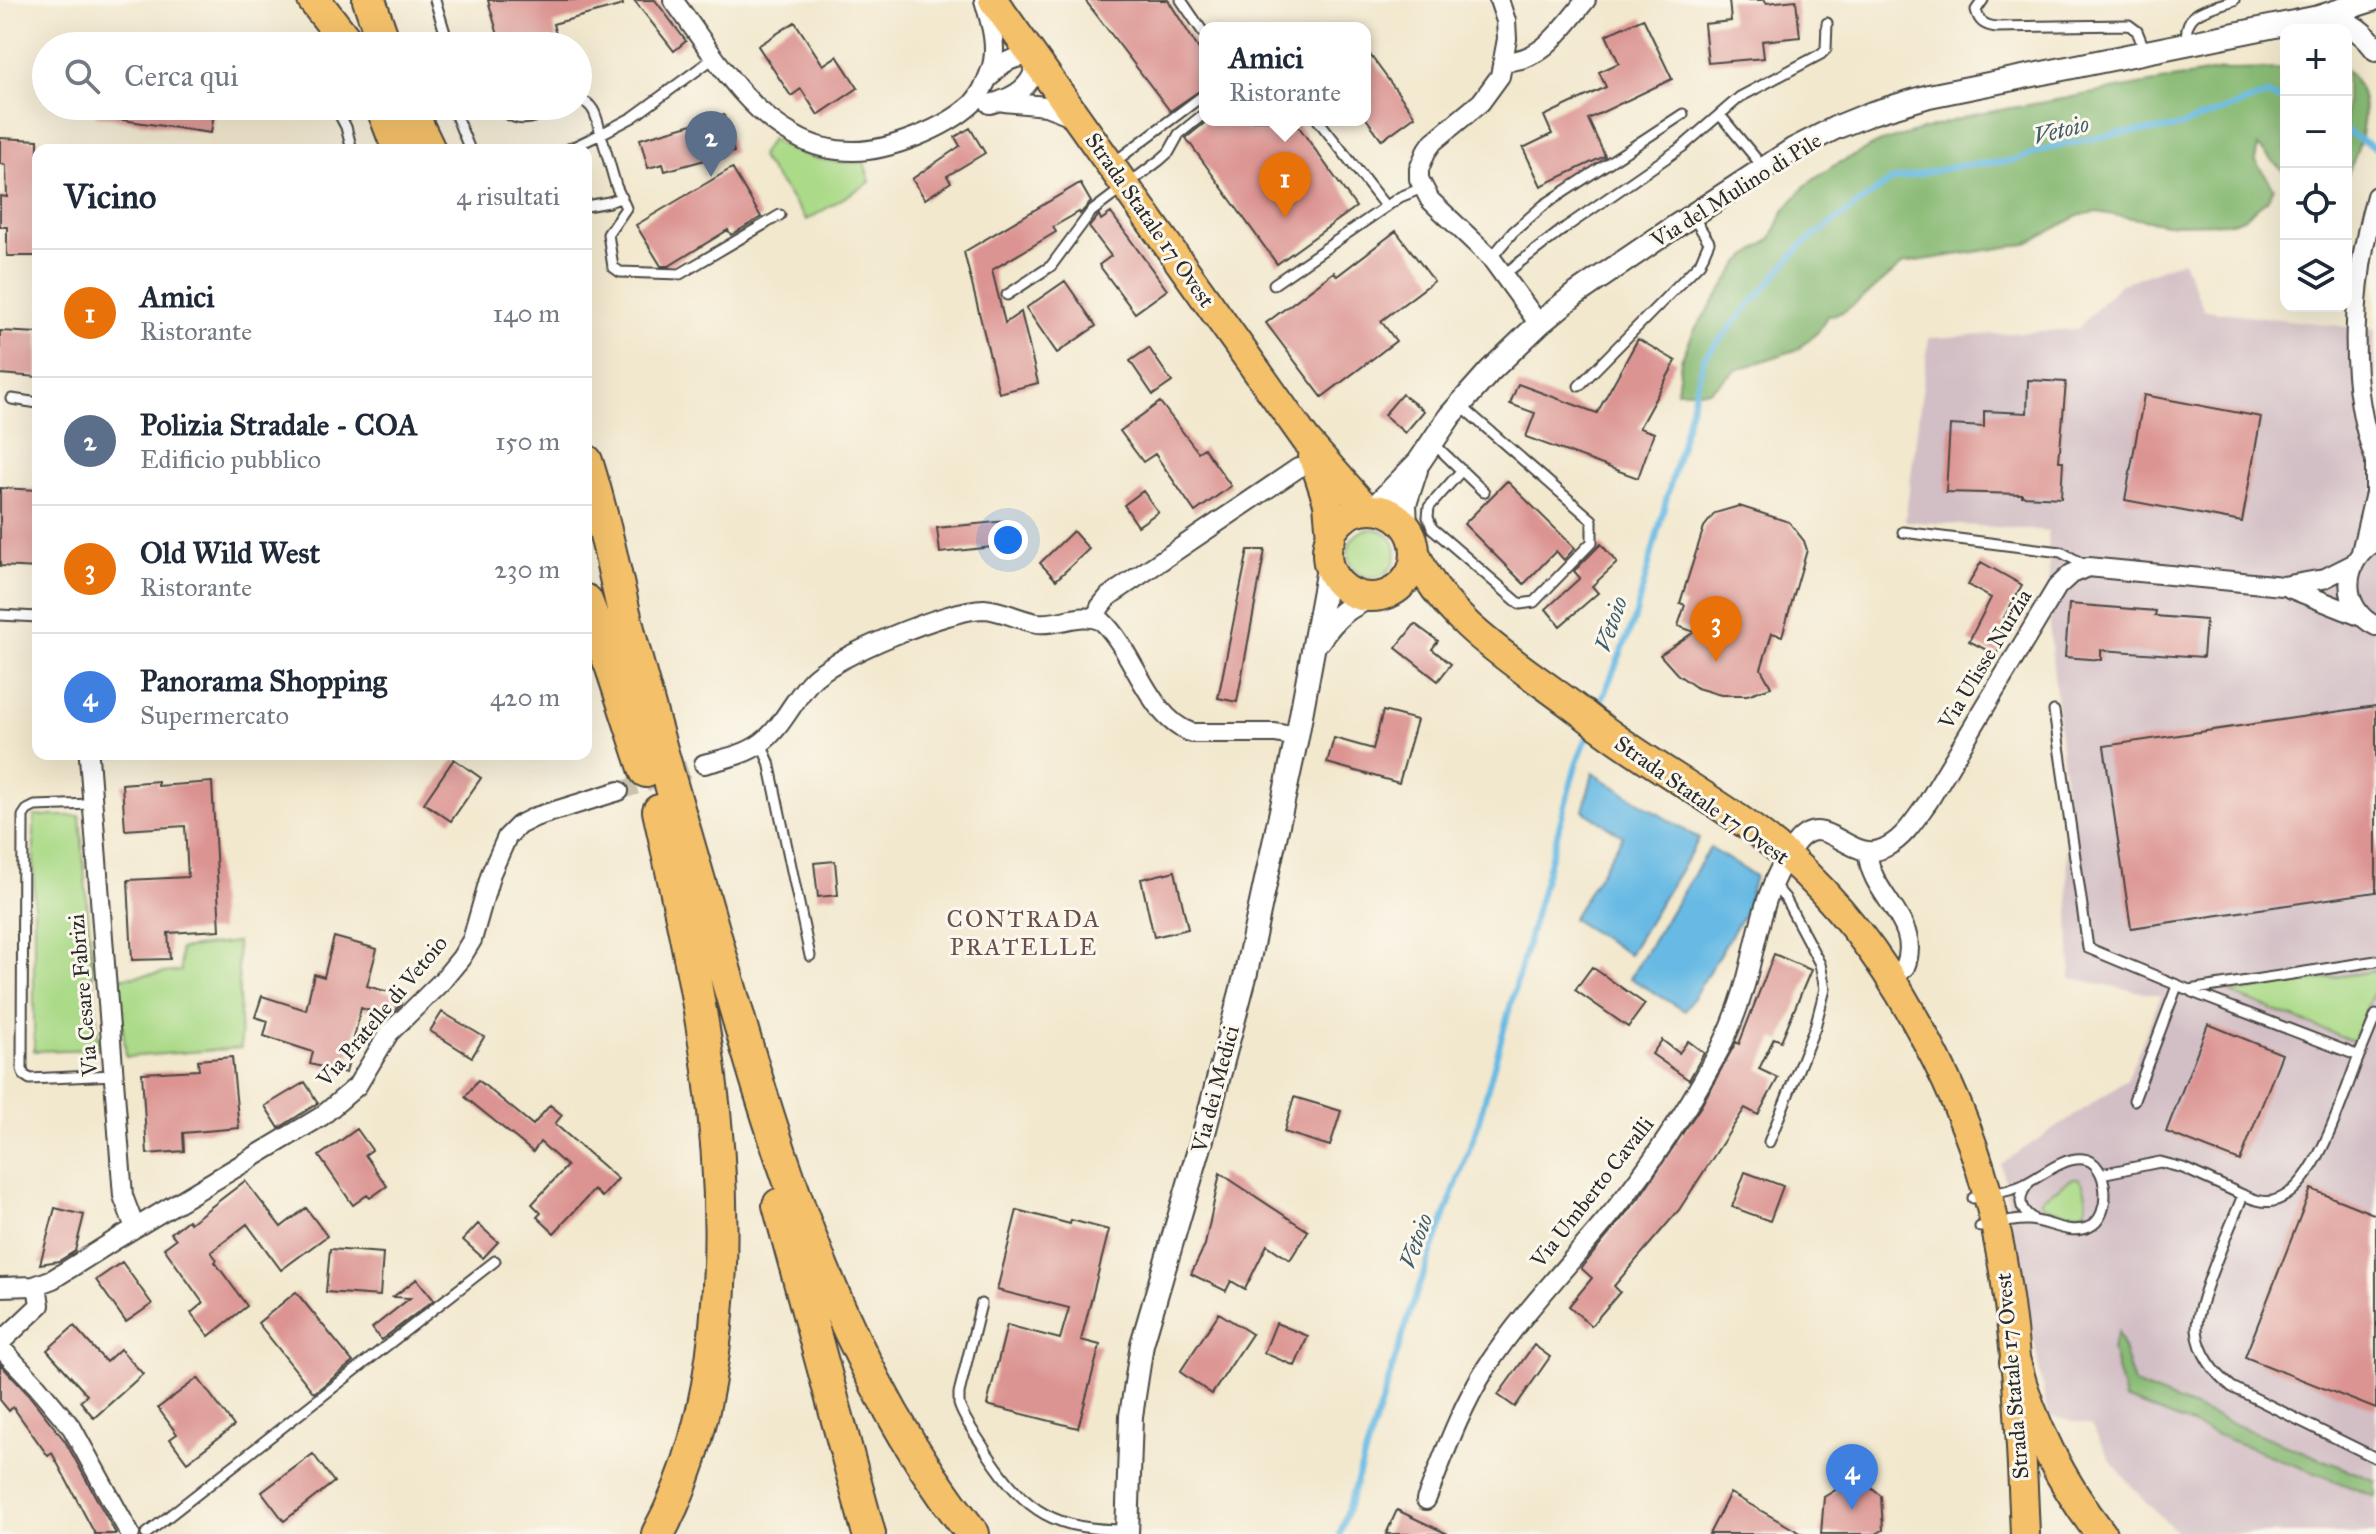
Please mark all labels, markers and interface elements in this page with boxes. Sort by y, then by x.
popup [1199,22,1371,126]
map controls [2280,24,2352,312]
button: + [2280,24,2352,96]
search box [32,32,592,120]
text: Amici [1229,40,1303,76]
icon: search [60,54,104,98]
text: Cerca qui [124,58,238,94]
text: Ristorante [1229,76,1341,108]
button: − [2280,96,2352,168]
water label: Vetoio [2030,109,2092,151]
pin: 2 [685,111,737,177]
street label: Via del Mulino di Pile [1645,127,1826,254]
street label: Strada Statale 17 Ovest [1080,128,1221,313]
pin: 1 [1259,152,1311,218]
button: locate [2280,168,2352,240]
text: Vicino [64,176,156,217]
text: 4 risultati [456,180,560,212]
button: layers [2280,240,2352,312]
text: Amici [140,279,214,315]
text: 1 [85,297,95,329]
text: 140 m [493,297,560,329]
text: Ristorante [140,315,252,347]
text: Polizia Stradale - COA [140,407,418,443]
text: 2 [84,425,96,457]
text: 150 m [495,425,560,457]
text: Edificio pubblico [140,443,321,475]
your location [988,520,1028,560]
text: Old Wild West [140,535,320,571]
text: 3 [85,553,95,585]
text: 230 m [494,553,560,585]
text: Ristorante [140,571,252,603]
street label: Via Ulisse Nurzia [1932,584,2038,735]
water label: Vetoio [1588,592,1634,656]
pin: 3 [1690,596,1742,662]
text: Panorama Shopping [140,663,387,699]
text: 4 [83,681,97,713]
text: 420 m [490,681,560,713]
text: Supermercato [140,699,289,731]
street label: Strada Statale 17 Ovest [1610,730,1795,871]
district label: CONTRADA PRATELLE [947,904,1101,962]
street label: Via Cesare Fabrizi [62,913,104,1078]
street label: Via Pratelle di Vetoio [310,930,453,1093]
street label: Via dei Medici [1185,1023,1245,1156]
street label: Via Umberto Cavalli [1524,1111,1659,1274]
water label: Vetoio [1392,1209,1440,1273]
street label: Strada Statale 17 Ovest [1990,1272,2034,1480]
pin: 4 [1826,1444,1878,1510]

